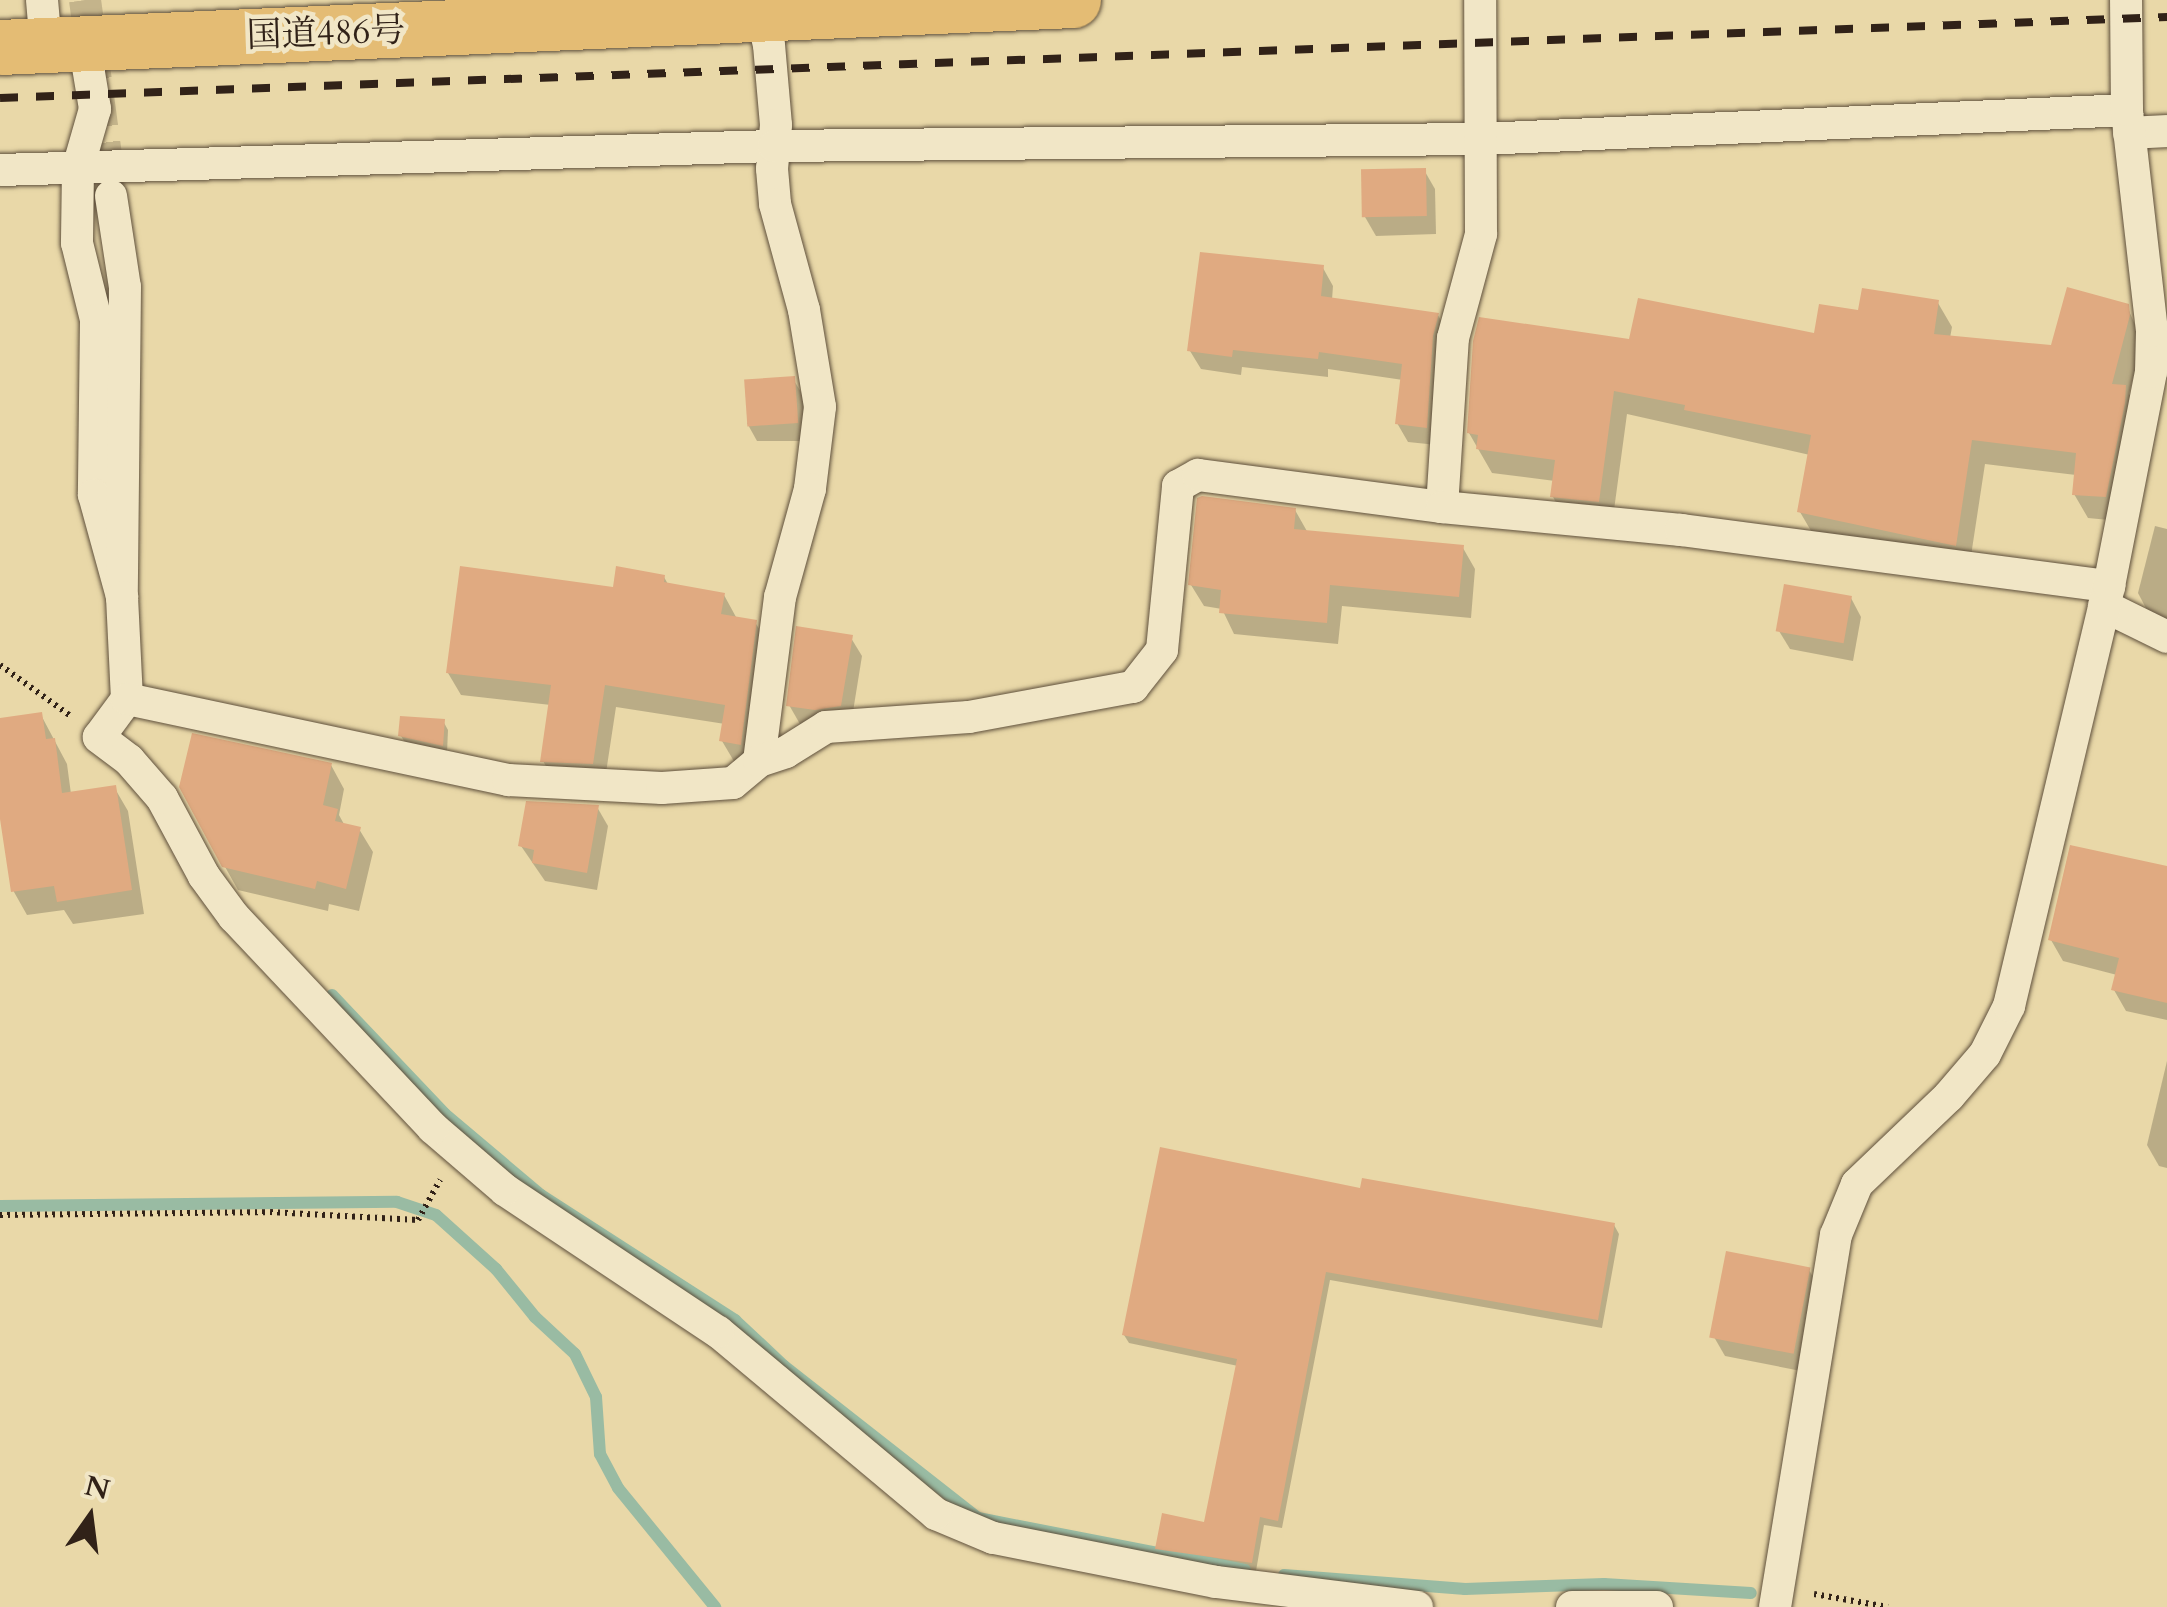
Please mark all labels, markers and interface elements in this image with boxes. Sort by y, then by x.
street label: 国道486号 [246,9,406,57]
north arrow [40,1467,140,1567]
text: N [81,1467,114,1509]

